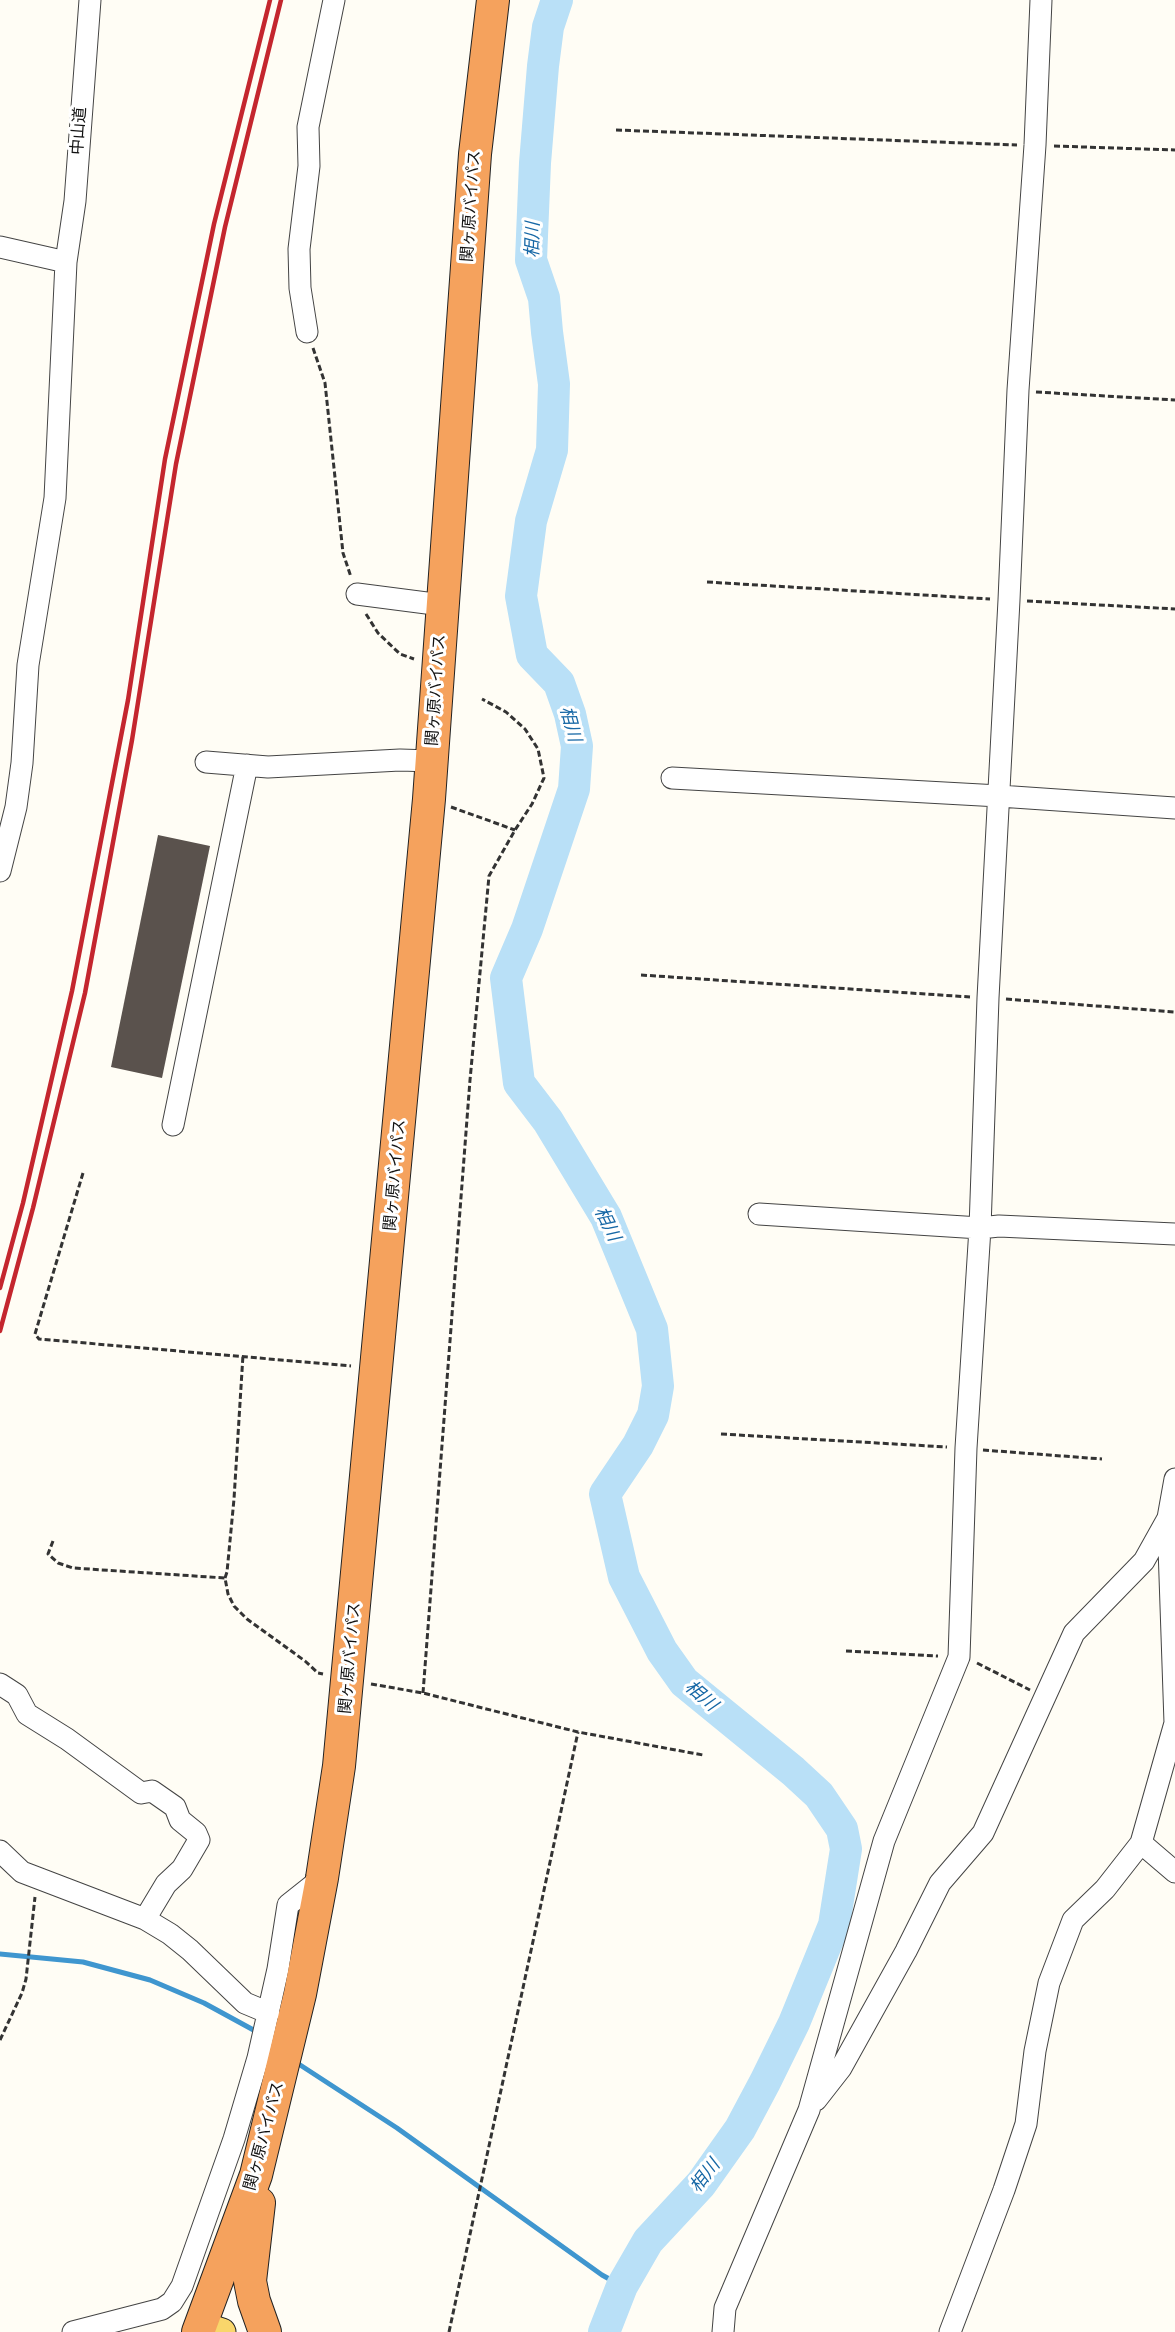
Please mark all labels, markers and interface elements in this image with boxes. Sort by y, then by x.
street label: 中山道 [68,106,90,156]
street label: 関ヶ原バイパス [458,149,484,263]
water label: 相川 [522,222,544,258]
street label: 関ヶ原バイパス [423,633,449,747]
water label: 相川 [555,704,585,744]
street label: 関ヶ原バイパス [381,1118,409,1232]
water label: 相川 [589,1203,625,1245]
street label: 関ヶ原バイパス [336,1601,364,1715]
water label: 相川 [680,1676,722,1716]
street label: 関ヶ原バイパス [240,2079,288,2193]
water label: 相川 [685,2155,725,2197]

